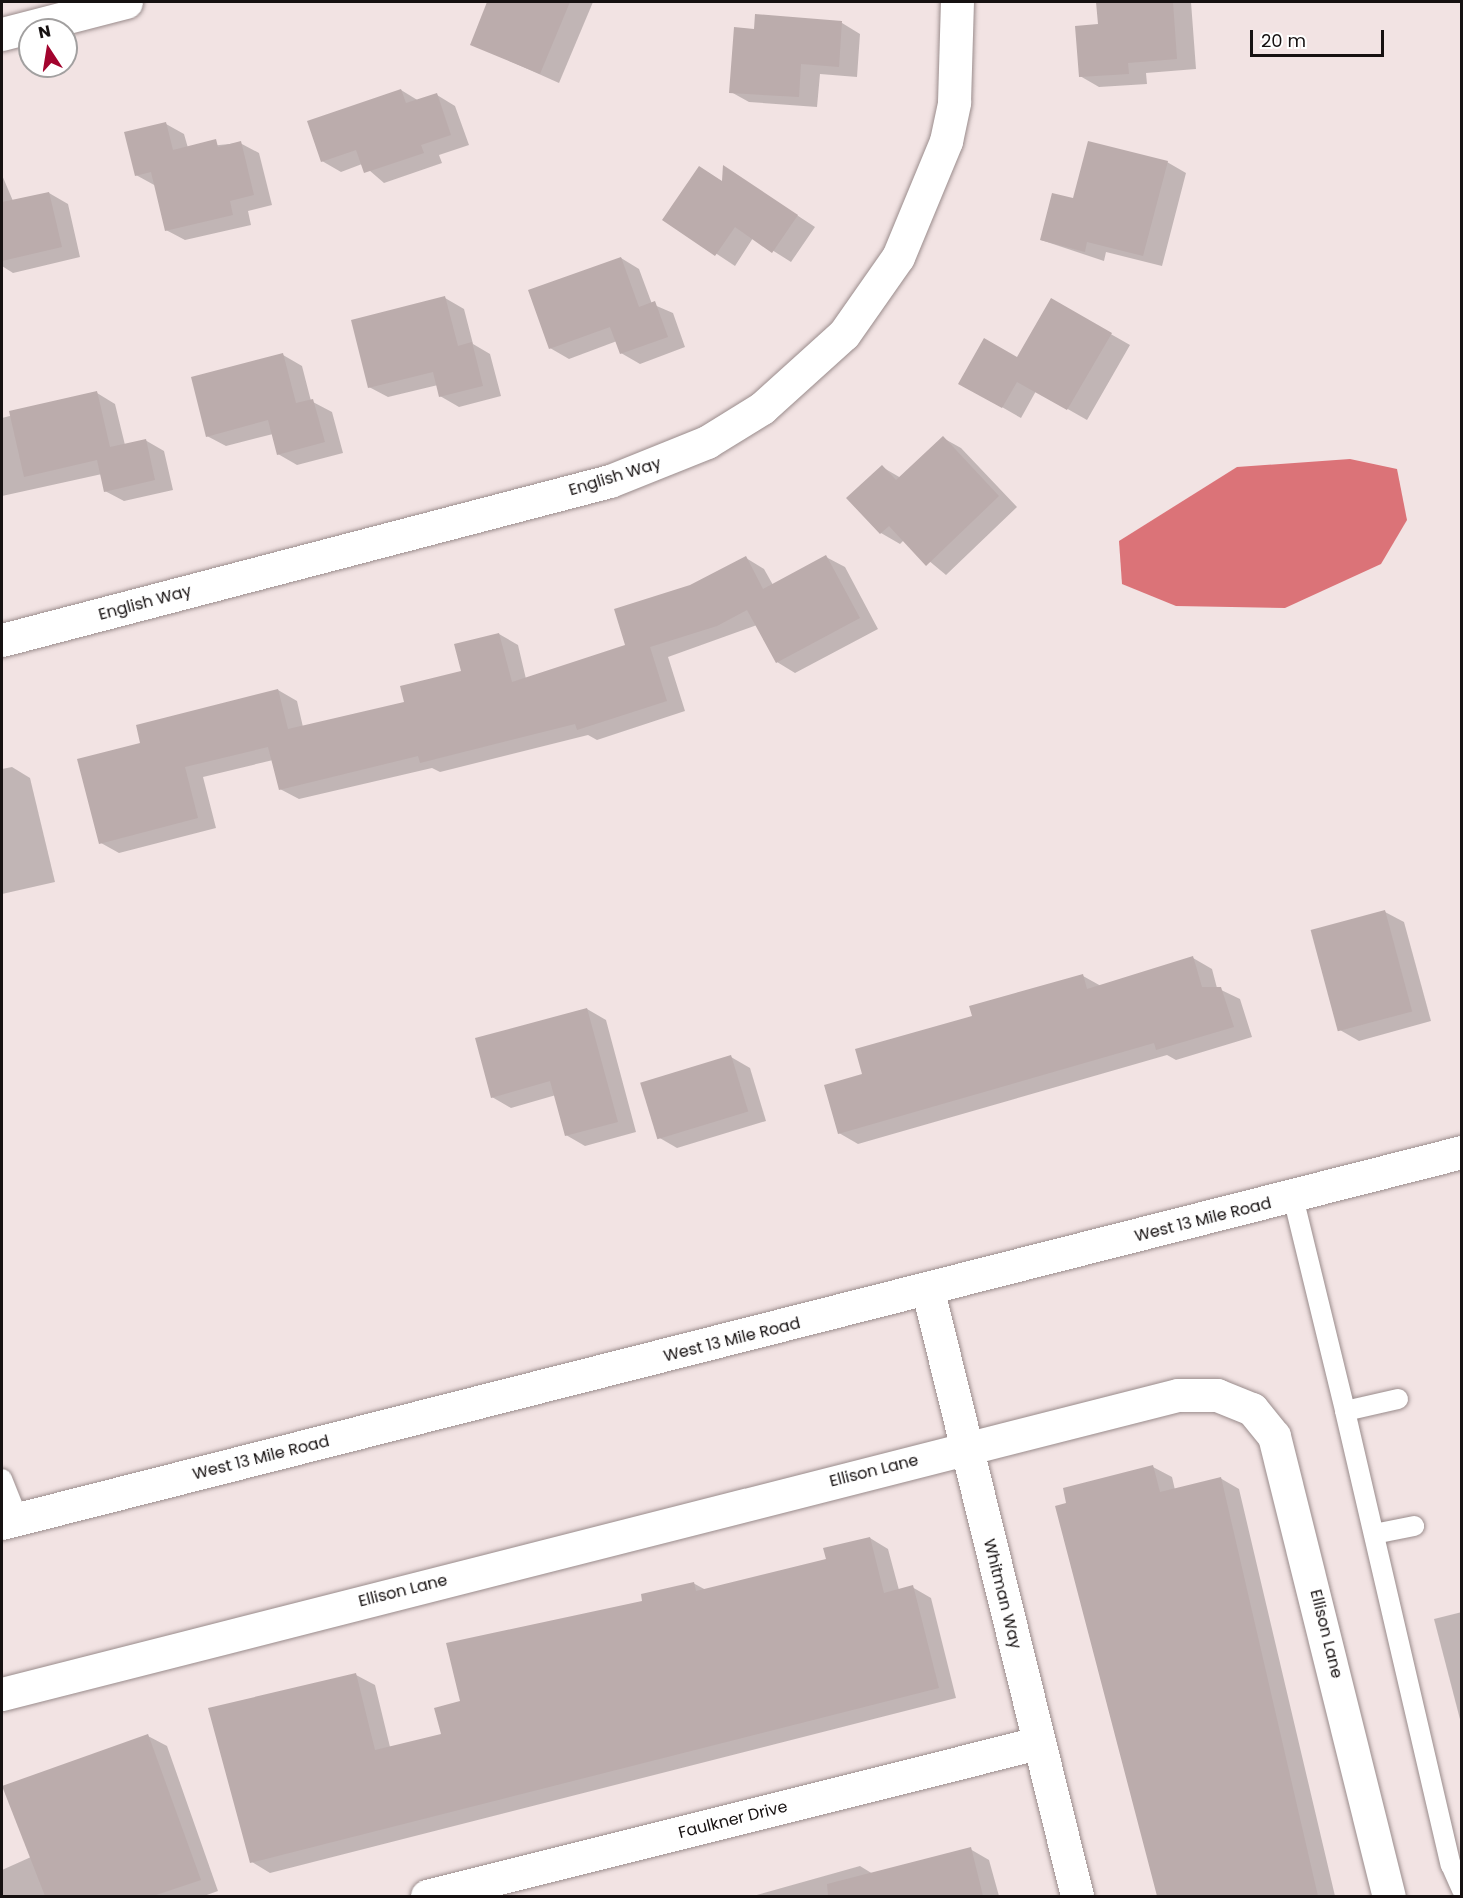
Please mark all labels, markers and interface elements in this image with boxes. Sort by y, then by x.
north arrow [18,18,78,78]
scale bar [1253,18,1386,56]
text: N [36,19,53,44]
text: 20 m [1261,28,1306,53]
street label: English Way [567,454,663,500]
street label: English Way [96,581,194,625]
street label: West 13 Mile Road [1133,1194,1273,1246]
street label: West 13 Mile Road [662,1314,802,1366]
street label: West 13 Mile Road [191,1432,331,1484]
street label: Ellison Lane [828,1451,920,1491]
street label: Whitman Way [979,1537,1025,1651]
street label: Ellison Lane [357,1571,449,1611]
street label: Ellison Lane [1306,1588,1346,1680]
street label: Faulkner Drive [676,1797,790,1843]

